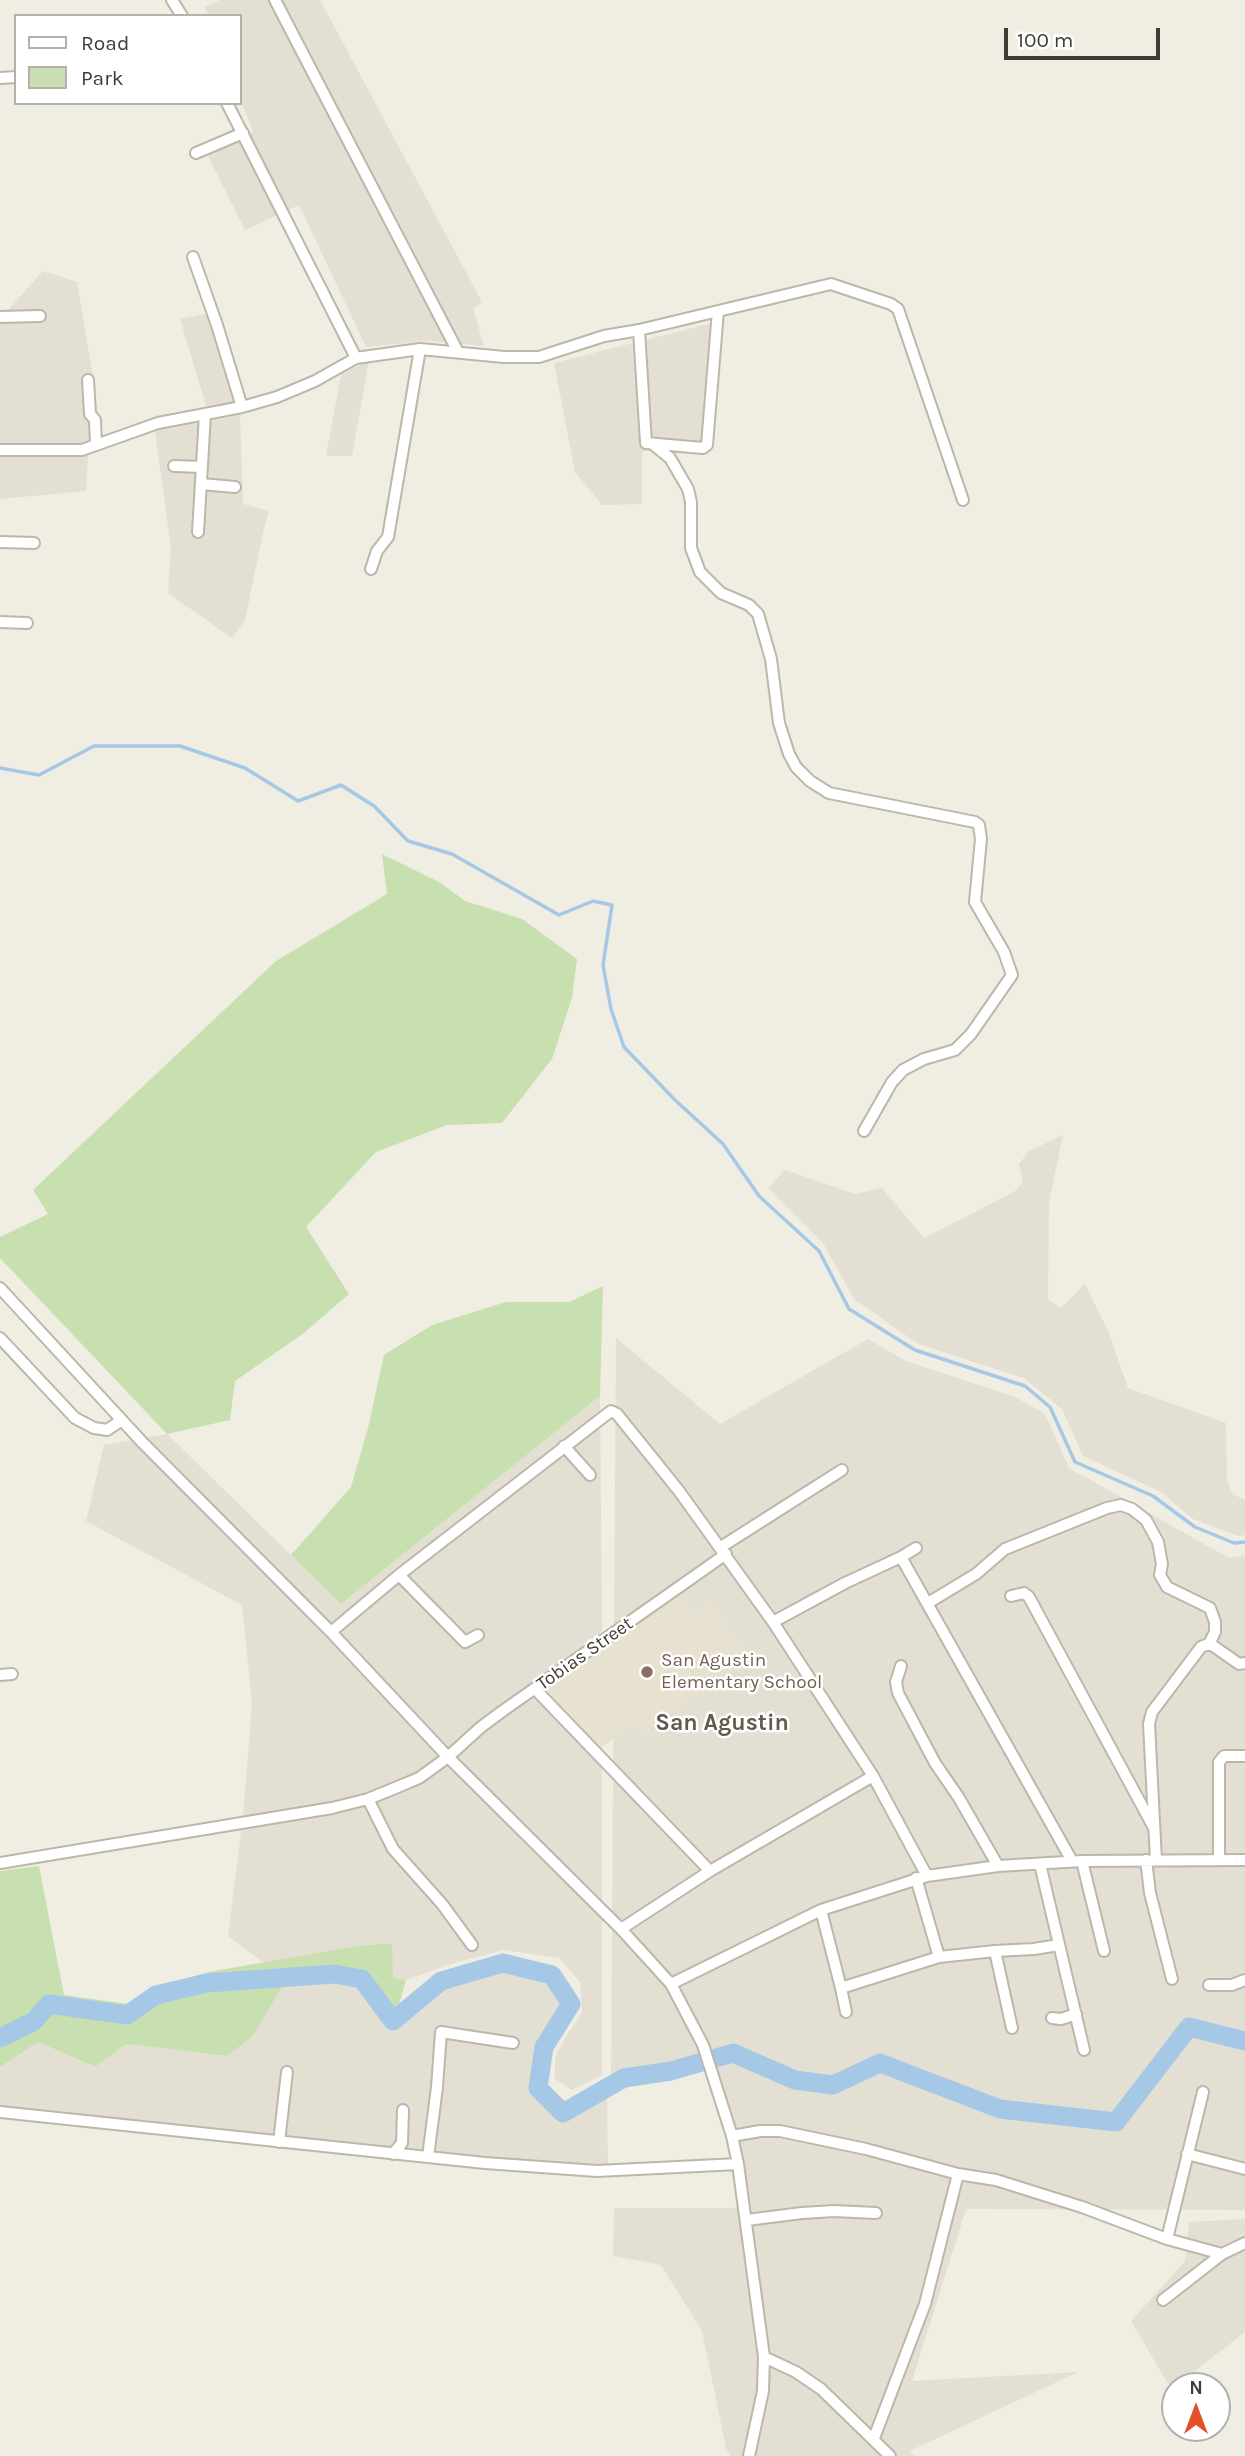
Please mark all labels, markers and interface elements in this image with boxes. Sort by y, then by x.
legend [14,14,242,105]
scale bar [1007,14,1163,58]
text: 100 m [1017,28,1074,52]
text: Road [81,31,129,55]
text: Park [81,66,124,90]
street label: Tobias Street [532,1612,638,1696]
place label: San Agustin Elementary School [661,1650,822,1694]
marker: San Agustin Elementary School [639,1664,655,1680]
district label: San Agustin [655,1709,789,1737]
north arrow [1161,2372,1231,2442]
text: N [1189,2377,1203,2399]

